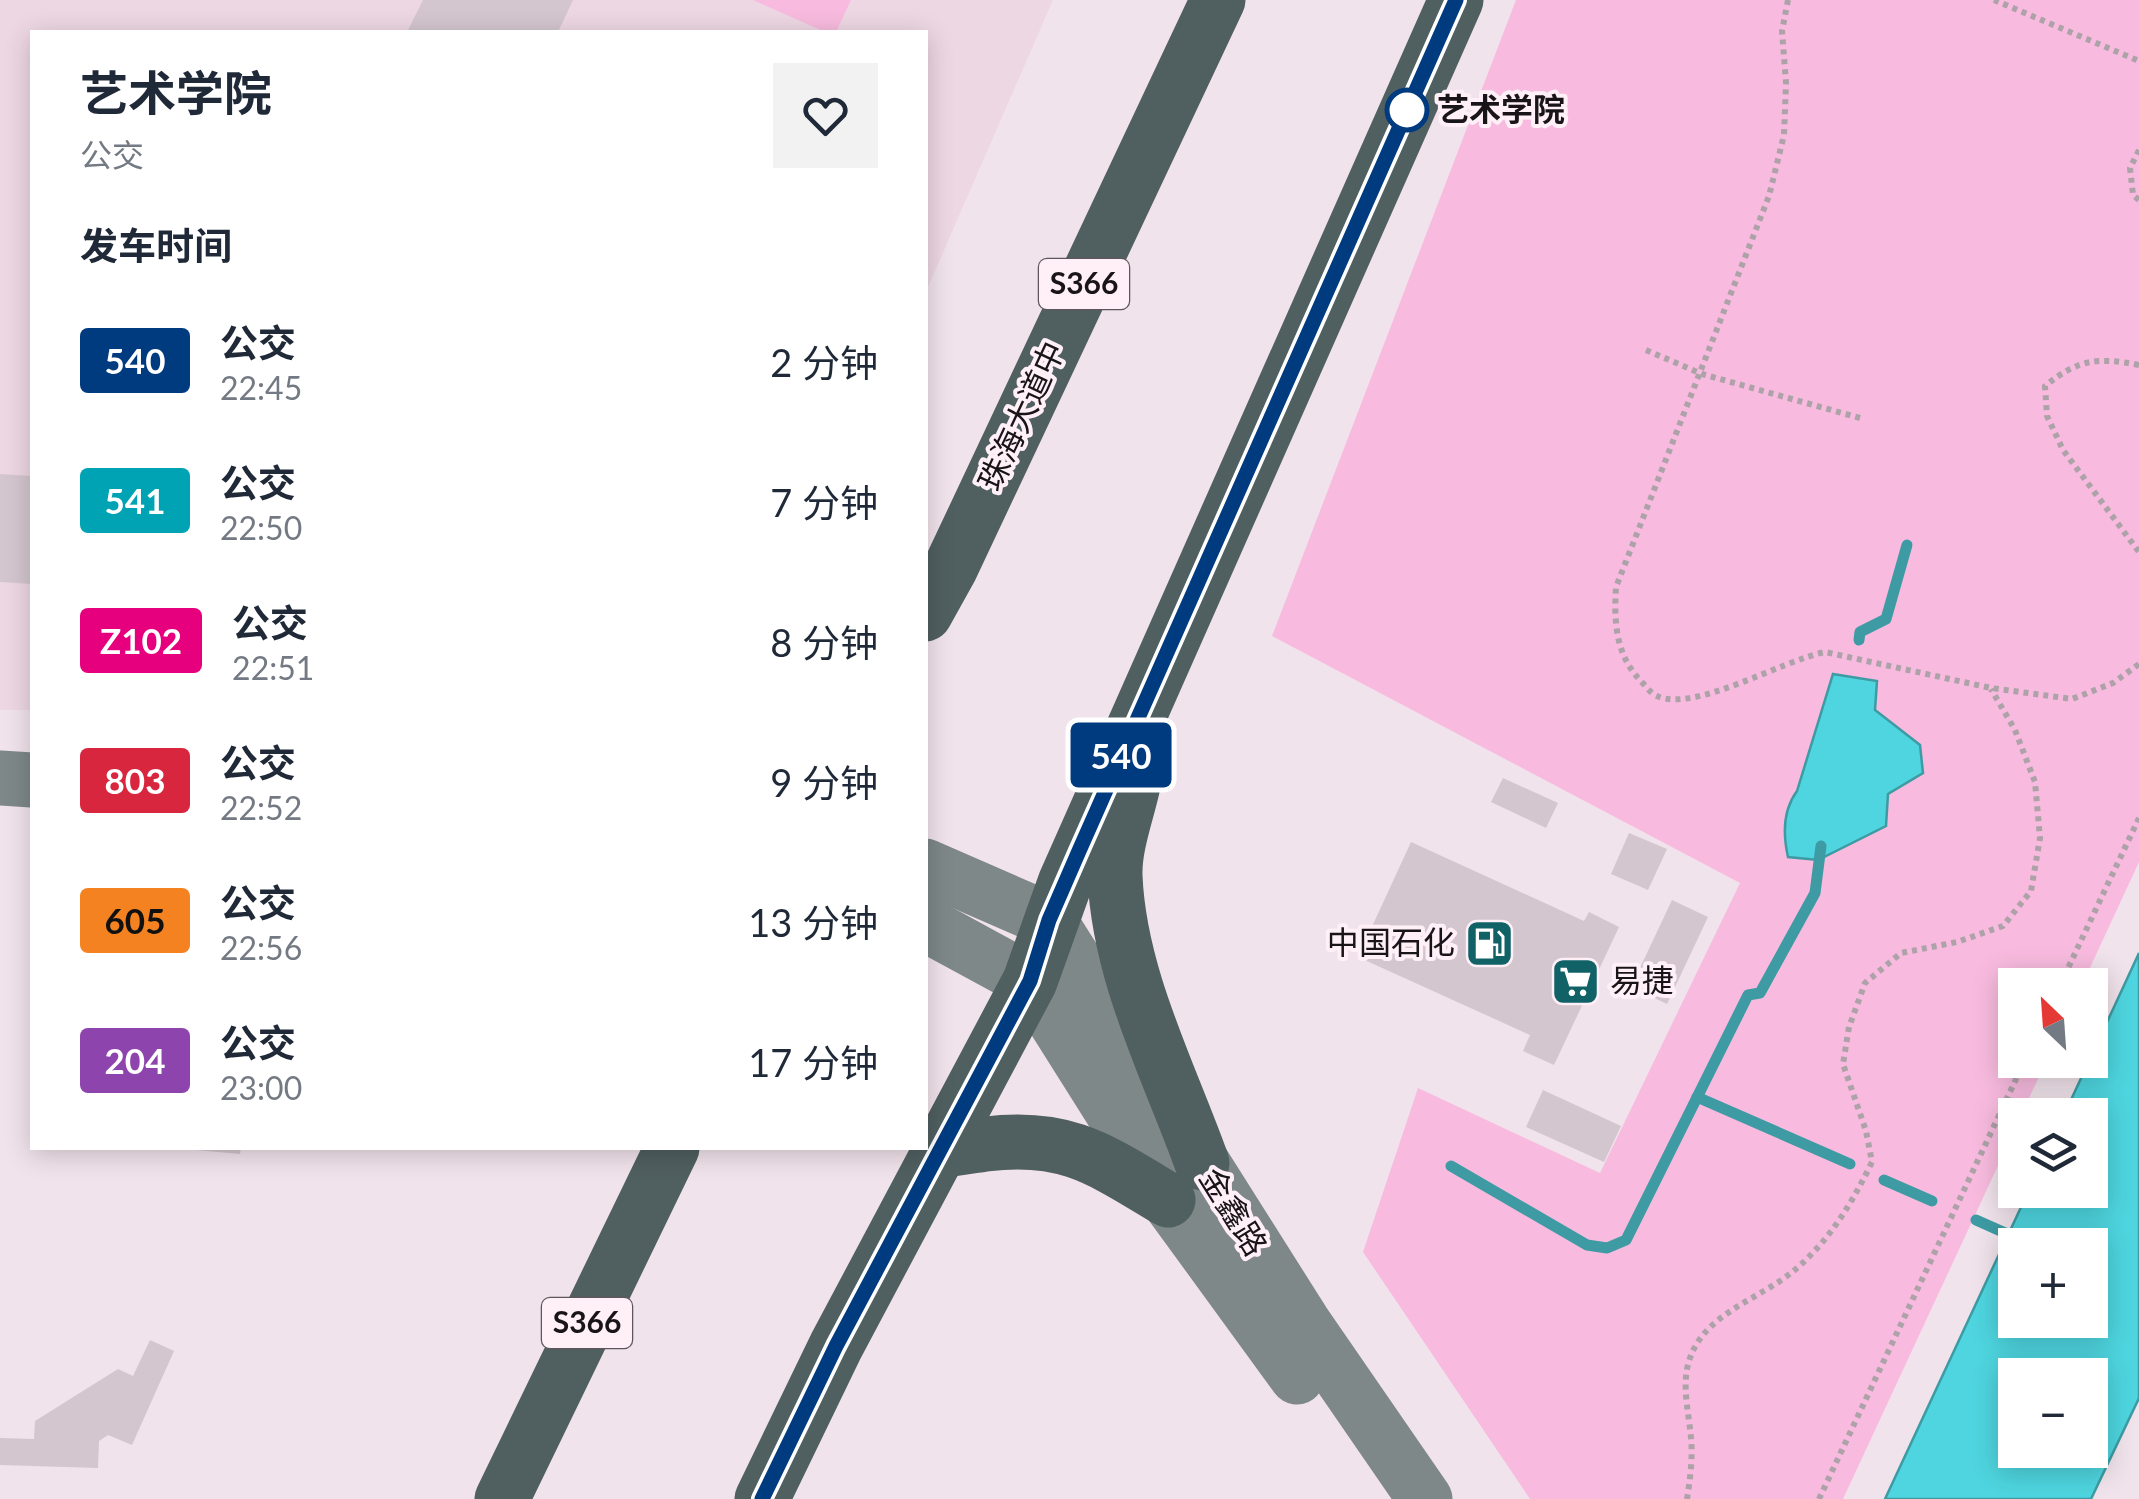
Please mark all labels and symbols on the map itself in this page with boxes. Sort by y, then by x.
marker: 艺术学院 [1386,89,1428,131]
place label: 艺术学院 [1437,89,1565,128]
road number: S366 [1039,259,1129,309]
street label: 珠海大道中 [969,335,1072,496]
line badge: 540 [1064,722,1178,788]
fuel station icon: 中国石化 [1464,917,1516,969]
place label: 中国石化 [1327,922,1455,961]
supermarket icon: 易捷 [1549,955,1601,1007]
place label: 易捷 [1610,960,1674,999]
north arrow [1998,968,2108,1078]
street label: 金鑫路 [1192,1160,1276,1262]
road number: S366 [542,1298,632,1348]

